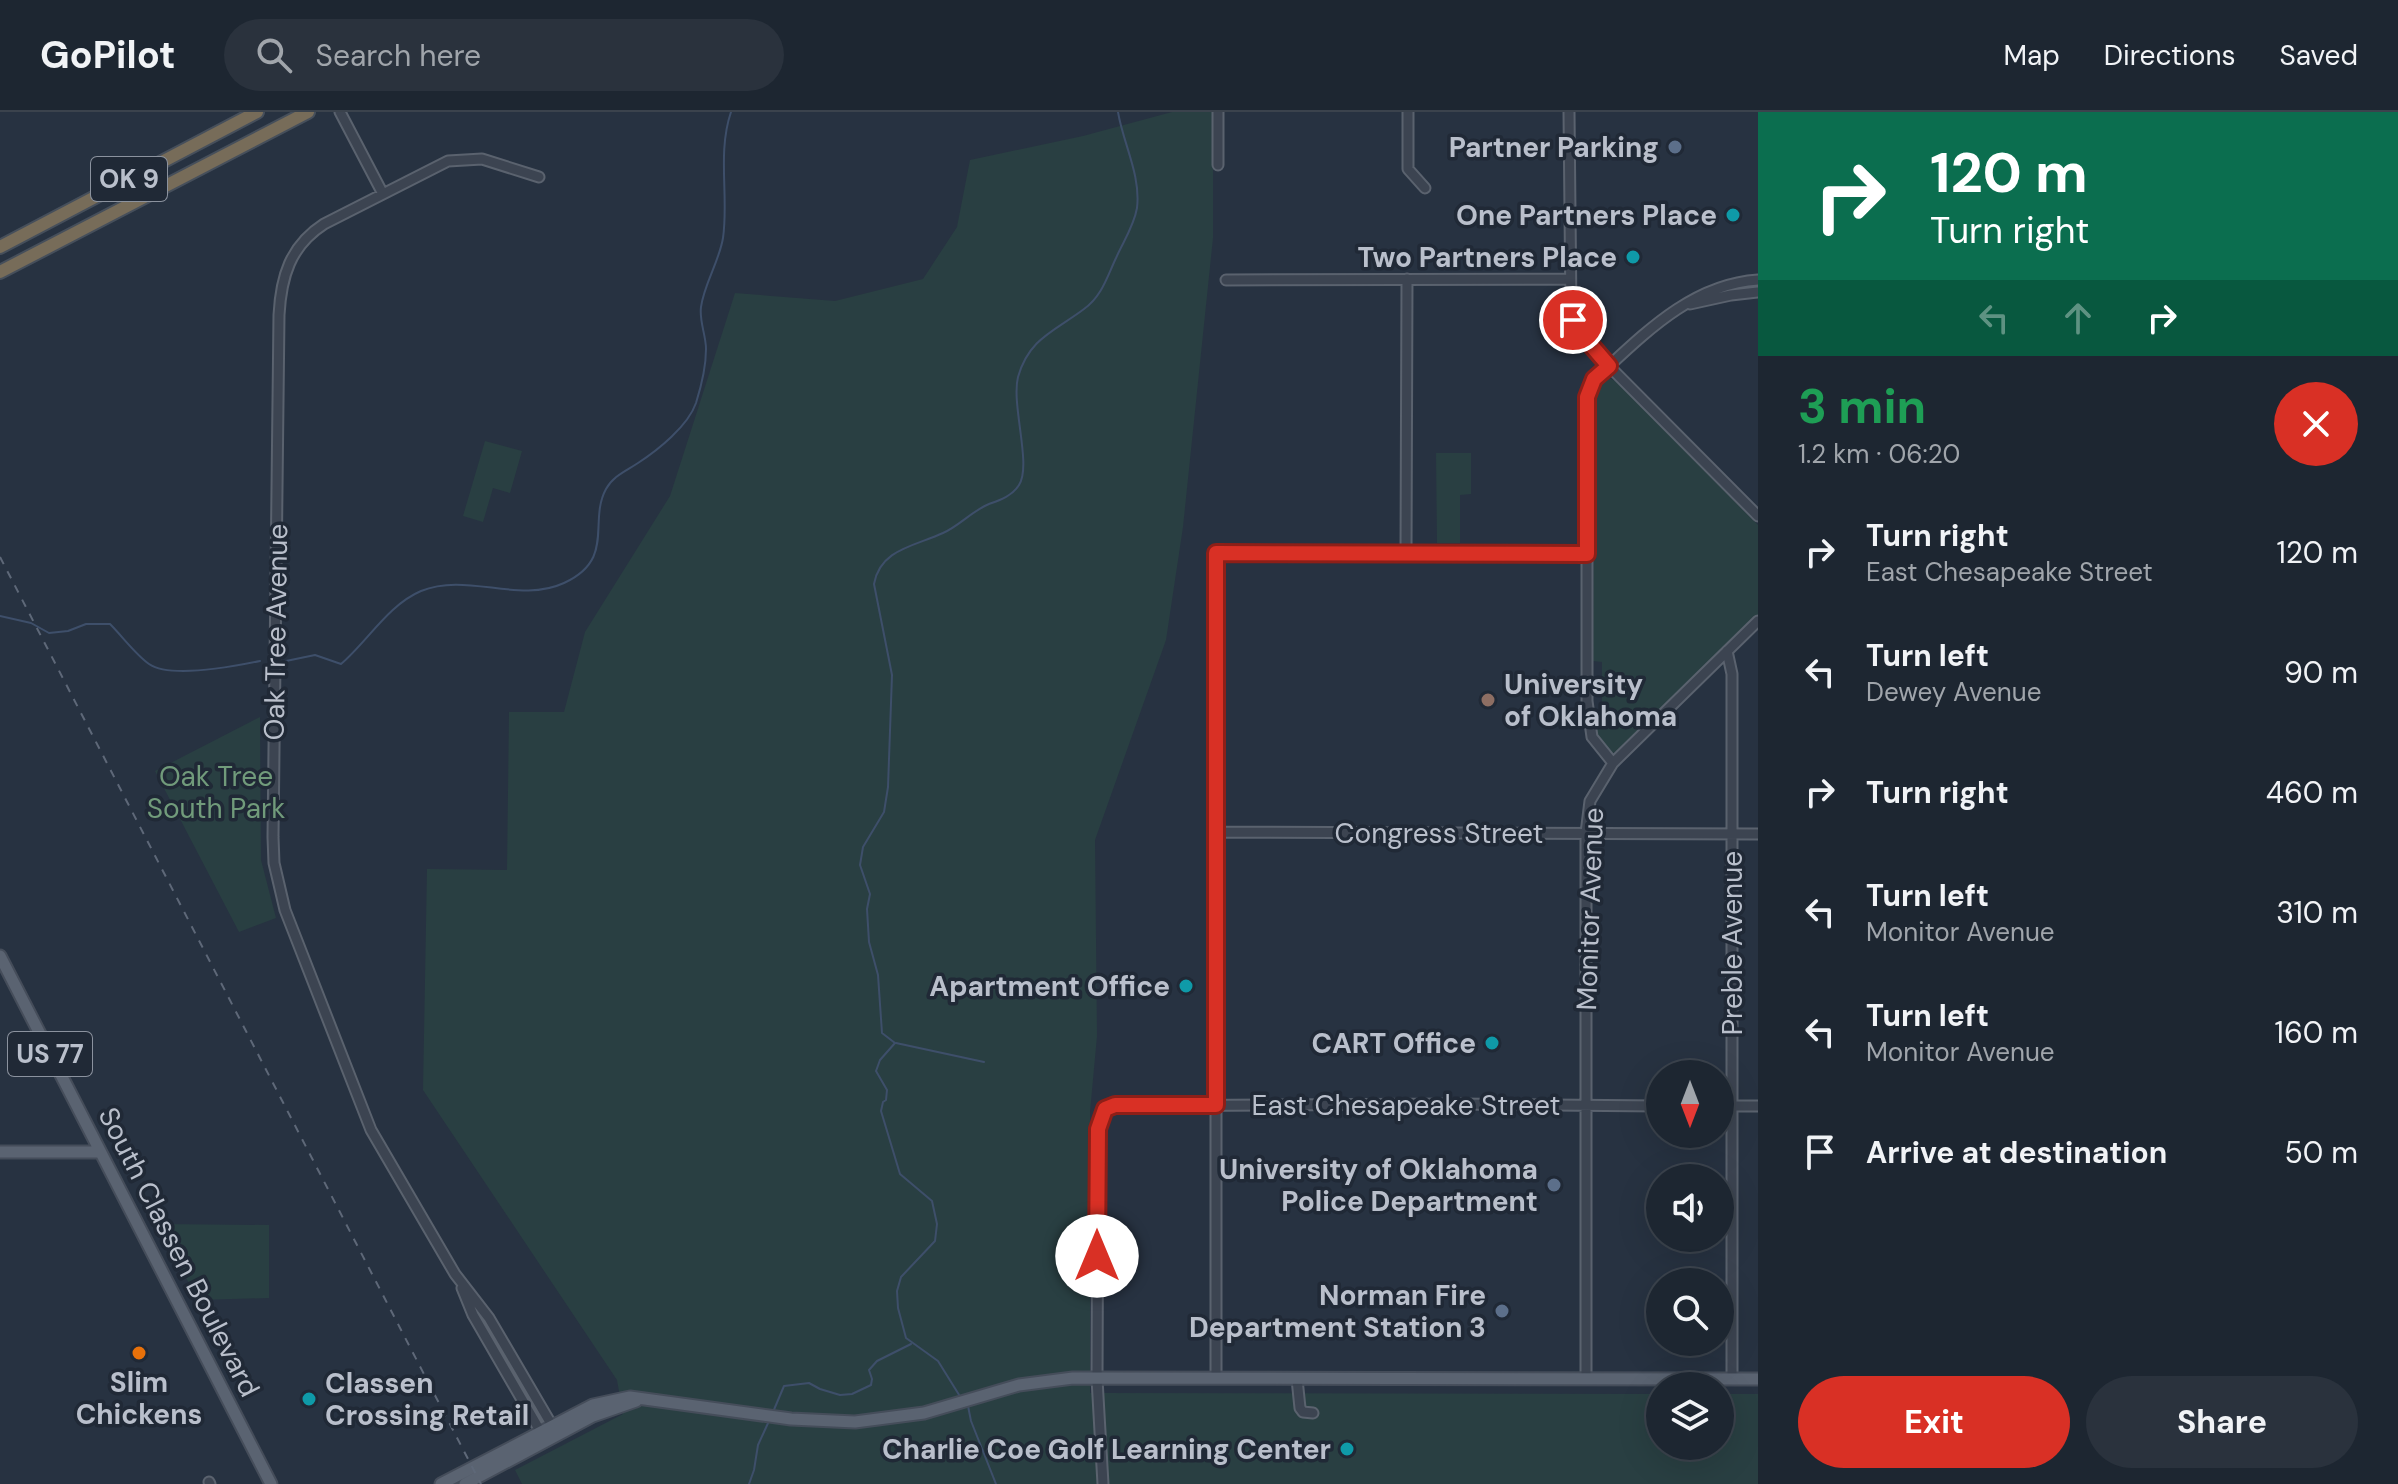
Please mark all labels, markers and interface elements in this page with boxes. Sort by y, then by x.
search box [224,19,784,91]
text: GoPilot [40,30,176,80]
icon: search [252,33,296,77]
text: Search here [316,36,481,75]
text: Map [2003,37,2060,74]
text: Directions [2104,37,2236,74]
text: Saved [2280,37,2358,74]
place label: Partner Parking [1449,129,1659,166]
text: 120 m [1930,136,2088,209]
marker: Partner Parking [1666,138,1684,156]
icon: right [1798,144,1902,248]
road number: OK 9 [91,157,167,201]
place label: One Partners Place [1456,197,1717,234]
marker: One Partners Place [1724,206,1742,224]
text: Turn right [1930,207,2089,254]
place label: Two Partners Place [1358,239,1617,276]
marker: Two Partners Place [1624,248,1642,266]
pin [1539,286,1607,354]
icon: left [1972,296,2016,340]
icon: ahead [2056,296,2100,340]
icon: right [2140,296,2184,340]
icon: arrive [1551,298,1595,342]
text: 3 min [1798,375,1926,438]
button: close [2274,382,2358,466]
text: 1.2 km · 06:20 [1798,437,1960,471]
text: Turn right [1866,516,2009,555]
street label: Oak Tree Avenue [256,523,296,741]
icon: right [1798,530,1842,574]
text: 120 m [2276,533,2358,572]
text: East Chesapeake Street [1866,555,2153,589]
text: Turn left [1866,636,1989,675]
icon: left [1798,650,1842,694]
text: 90 m [2284,653,2358,692]
place label: University of Oklahoma [1504,666,1677,735]
text: Dewey Avenue [1866,675,2041,709]
marker: University of Oklahoma [1479,691,1497,709]
park label: Oak Tree South Park [147,758,285,827]
icon: right [1798,770,1842,814]
text: Turn right [1866,773,2009,812]
text: 460 m [2266,773,2358,812]
street label: Monitor Avenue [1568,807,1612,1011]
street label: Congress Street [1334,815,1544,852]
street label: Preble Avenue [1714,851,1751,1035]
text: Turn left [1866,876,1989,915]
icon: left [1798,890,1842,934]
text: 310 m [2276,893,2358,932]
text: Monitor Avenue [1866,915,2055,949]
place label: Apartment Office [929,968,1170,1005]
marker: Apartment Office [1177,977,1195,995]
text: Turn left [1866,996,1989,1035]
icon: left [1798,1010,1842,1054]
text: 160 m [2275,1013,2358,1052]
place label: CART Office [1311,1025,1476,1062]
road number: US 77 [8,1032,92,1076]
marker: CART Office [1483,1034,1501,1052]
text: Monitor Avenue [1866,1035,2055,1069]
north arrow [1646,1060,1734,1148]
map controls [1646,1060,1734,1460]
street label: East Chesapeake Street [1252,1087,1560,1124]
street label: South Classen Boulevard [90,1101,268,1403]
icon: arrive [1798,1130,1842,1174]
text: Arrive at destination [1866,1133,2167,1172]
text: 50 m [2284,1133,2358,1172]
place label: University of Oklahoma Police Department [1219,1151,1538,1220]
button: sound [1646,1164,1734,1252]
marker: University of Oklahoma Police Department [1545,1176,1563,1194]
position arrow [1055,1214,1139,1298]
button: search [1646,1268,1734,1356]
place label: Norman Fire Department Station 3 [1189,1277,1486,1346]
marker: Norman Fire Department Station 3 [1493,1302,1511,1320]
marker: Slim Chickens [130,1344,148,1362]
place label: Slim Chickens [76,1364,202,1433]
place label: Classen Crossing Retail [325,1365,529,1434]
button: layers [1646,1372,1734,1460]
button: Exit [1798,1376,2070,1468]
button: Share [2086,1376,2358,1468]
marker: Classen Crossing Retail [300,1390,318,1408]
place label: Charlie Coe Golf Learning Center [882,1431,1331,1468]
marker: Charlie Coe Golf Learning Center [1338,1440,1356,1458]

